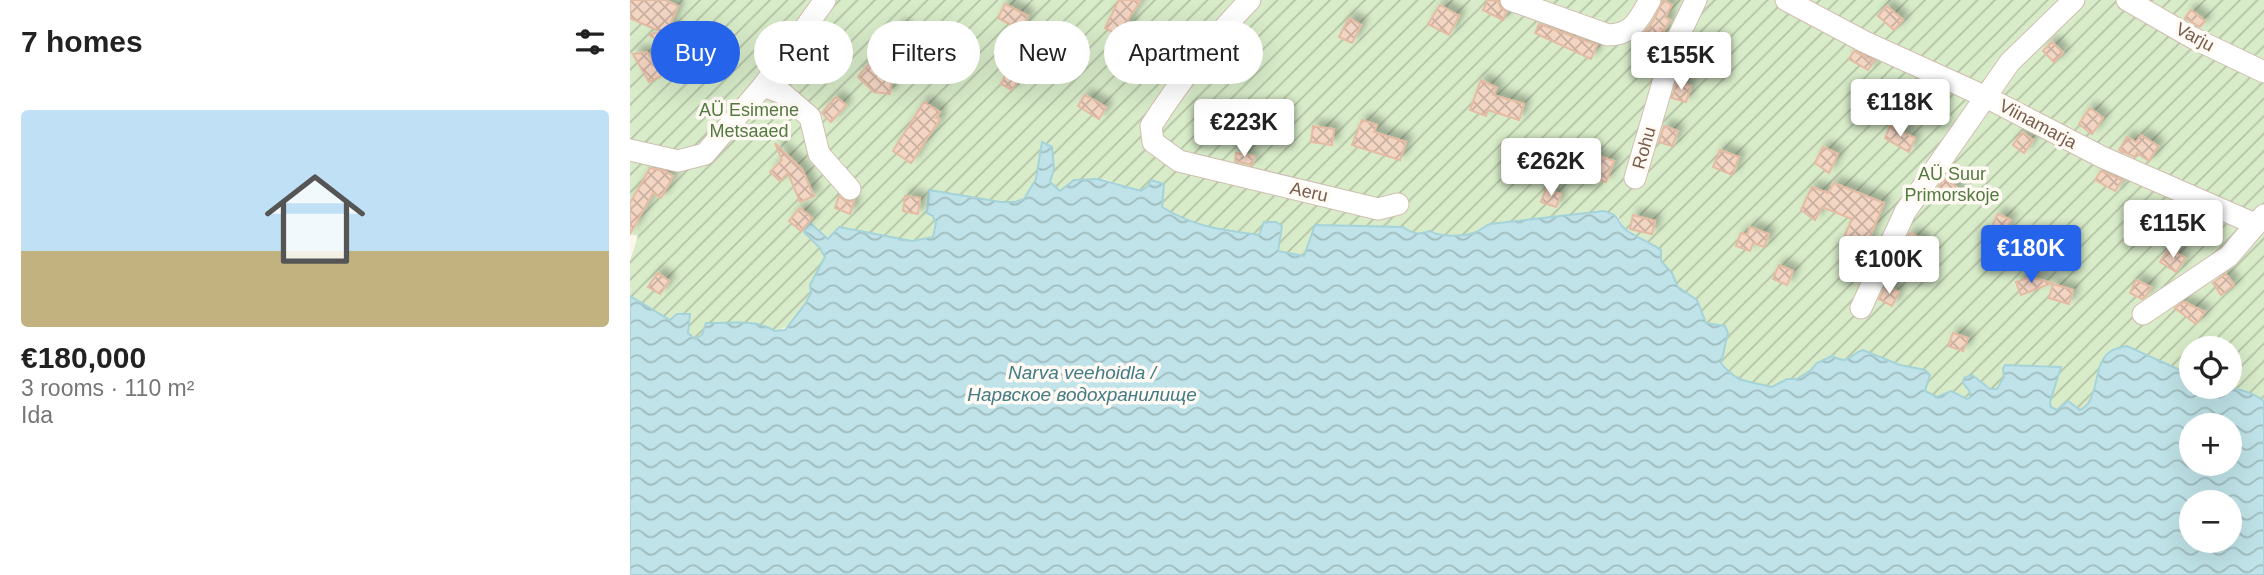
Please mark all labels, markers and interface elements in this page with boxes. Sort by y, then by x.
street label: Varju [2172,19,2218,55]
chip: Buy [651,21,740,84]
chip: Rent [754,21,853,84]
chip: Filters [867,21,980,84]
chip: New [994,21,1090,84]
chip: Apartment [1104,21,1263,84]
icon: filters [571,23,609,61]
text: 7 homes [21,25,143,58]
pin: €155K [1632,32,1730,92]
text: €155K [1647,42,1715,68]
pin: €118K [1851,80,1949,139]
text: €118K [1867,89,1933,115]
street label: Viinamarja [1996,95,2081,153]
park label: AÜ Esimene Metsaaed [699,100,799,141]
pin: €223K [1195,100,1293,159]
text: €223K [1210,109,1278,135]
street label: Rohu [1628,125,1660,171]
pin: €262K [1502,138,1600,198]
text: €262K [1517,148,1585,174]
icon: home [252,156,378,282]
park label: AÜ Suur Primorskoje [1904,164,2000,205]
street label: Aeru [1288,178,1330,206]
pin: €115K [2124,201,2222,260]
text: €115K [2140,210,2206,236]
pin: €180K [1982,226,2080,285]
text: €180K [1997,235,2065,261]
pin: €100K [1840,236,1938,296]
text: €100K [1855,246,1923,272]
map controls [2179,336,2242,553]
button: locate [2179,336,2242,399]
text: €180,000 [21,341,146,374]
water label: Narva veehoidla / Нарвское водохранилище [967,362,1197,405]
text: 3 rooms · 110 m² [21,375,194,401]
text: Ida [21,402,53,428]
button: + [2179,413,2242,476]
button: − [2179,490,2242,553]

